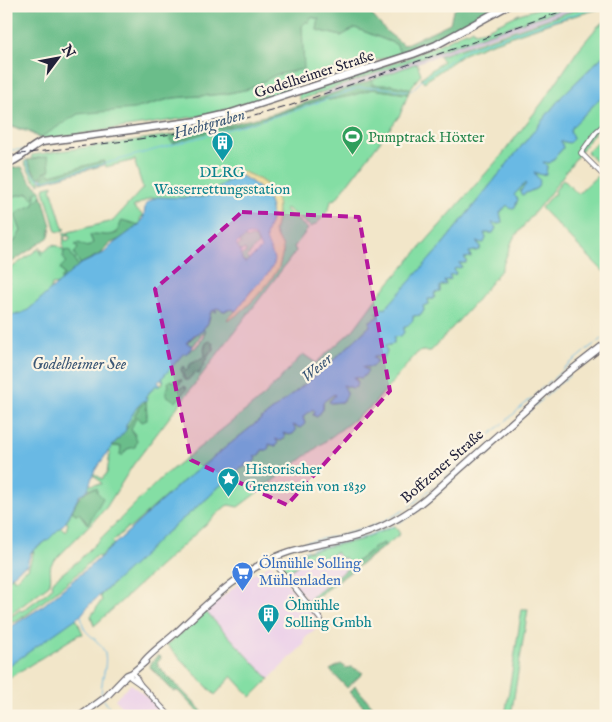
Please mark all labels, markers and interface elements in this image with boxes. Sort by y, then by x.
north arrow [32,32,82,82]
text: N [57,41,79,62]
street label: Godelheimer Straße [252,46,376,103]
water label: Hechtgraben [171,105,248,145]
sports icon: Pumptrack Höxter [340,125,364,156]
place label: Pumptrack Höxter [368,128,485,147]
building icon: DLRG Wasserrettungsstation [210,131,234,162]
place label: DLRG Wasserrettungsstation [154,163,290,199]
water label: Weser [298,349,338,387]
water label: Godelheimer See [32,355,127,375]
street label: Boffzener Straße [397,425,488,508]
place label: Historischer Grenzstein von 1839 [245,460,366,496]
place icon: Historischer Grenzstein von 1839 [217,466,241,497]
place label: Ölmühle Solling Mühlenladen [259,554,362,590]
supermarket icon: Ölmühle Solling Mühlenladen [231,560,255,591]
place label: Ölmühle Solling Gmbh [285,596,372,632]
building icon: Ölmühle Solling Gmbh [257,602,281,633]

